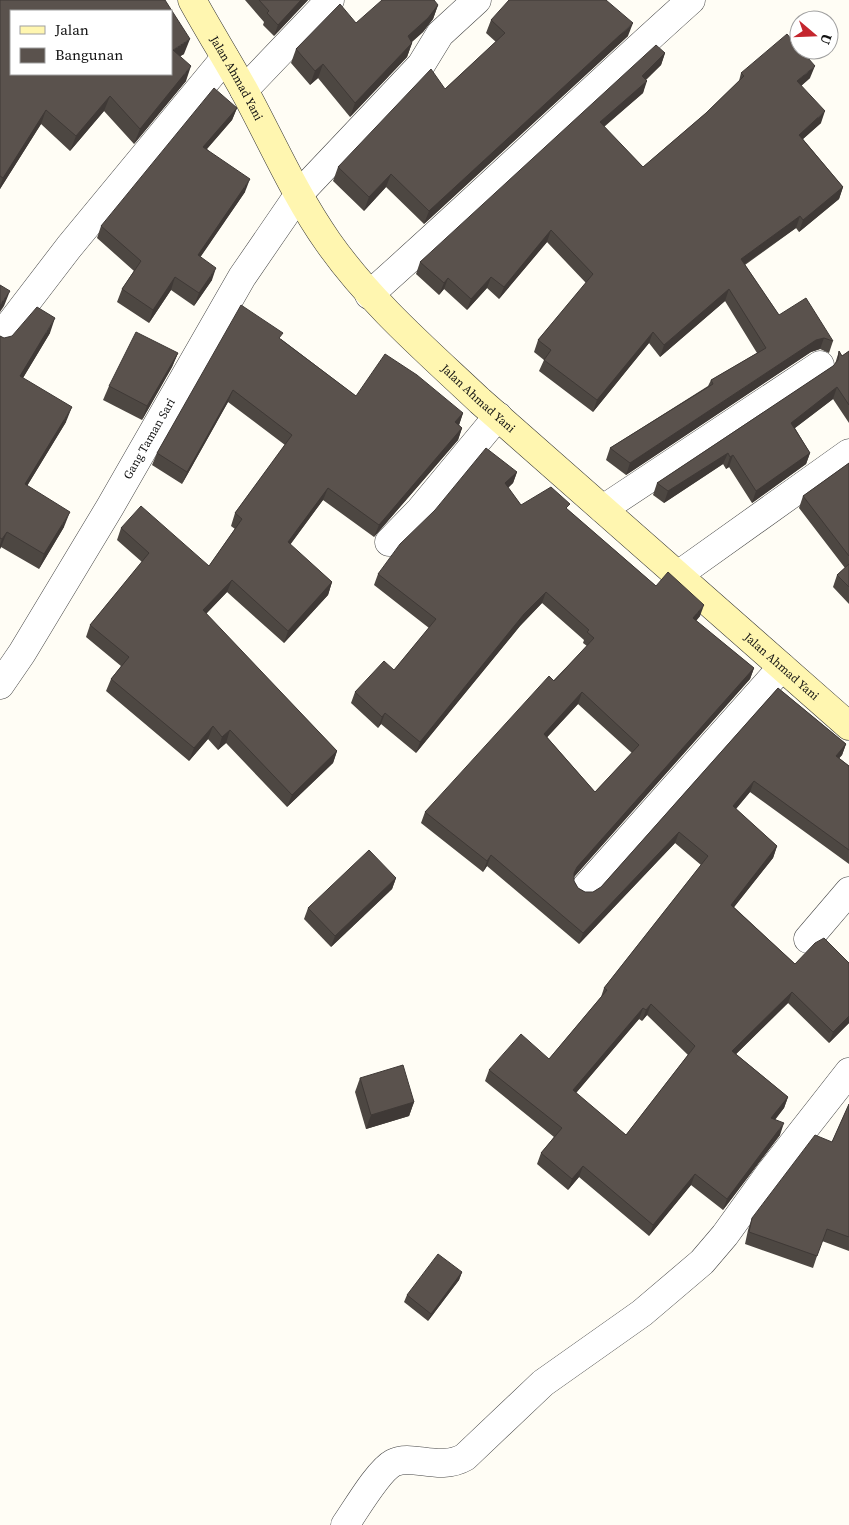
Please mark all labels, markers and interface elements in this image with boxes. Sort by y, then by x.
legend [10,10,172,75]
north arrow [789,10,839,60]
text: Jalan [54,19,89,40]
text: U [815,31,837,47]
street label: Jalan Ahmad Yani [206,32,267,124]
text: Bangunan [55,44,123,65]
street label: Jalan Ahmad Yani [437,360,519,437]
street label: Gang Taman Sari [120,395,179,482]
street label: Jalan Ahmad Yani [740,629,823,704]

